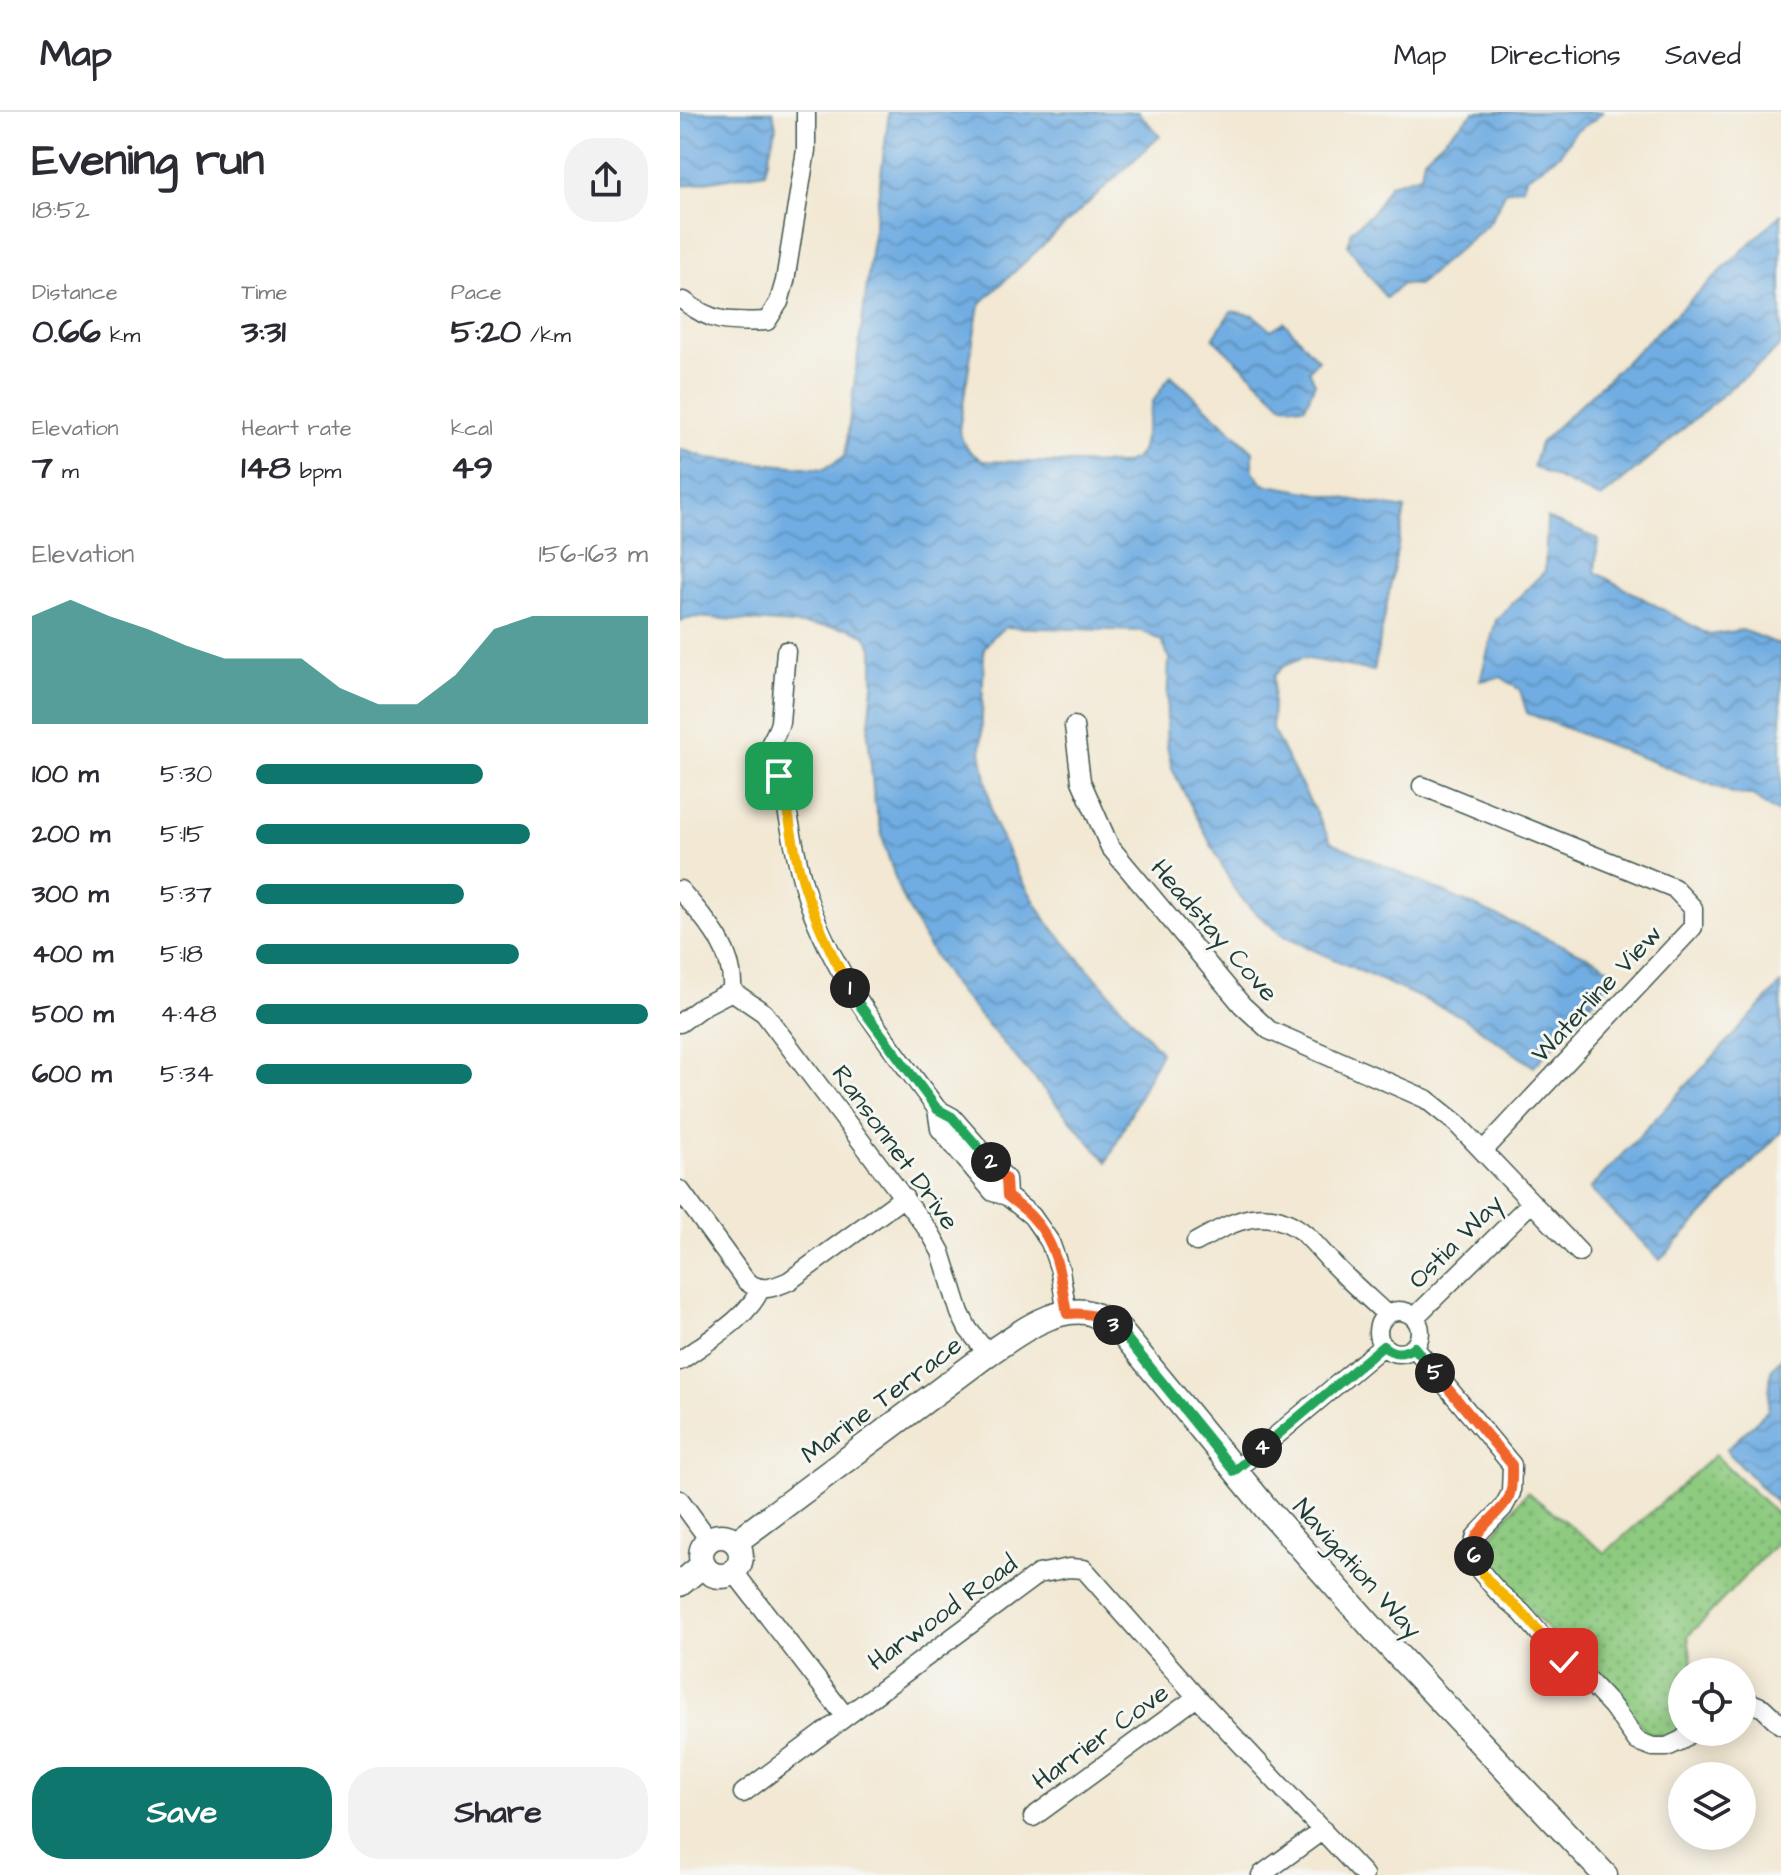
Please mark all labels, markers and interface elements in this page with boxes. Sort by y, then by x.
text: Map [40,29,112,81]
text: Map [1394,36,1447,75]
text: Directions [1491,36,1621,75]
text: Saved [1665,36,1741,75]
text: Evening run [32,131,264,192]
button: share [564,138,648,222]
text: 18:52 [32,192,90,228]
text: Distance [32,277,118,308]
text: Time [241,277,287,308]
text: Pace [451,277,502,308]
text: 0.66 [32,308,101,356]
text: 3:31 [241,308,286,356]
text: 5:20 [451,308,521,356]
text: km [101,320,140,351]
text: /km [521,320,571,351]
text: Elevation [32,413,119,444]
text: Heart rate [241,413,352,444]
text: kcal [451,413,493,444]
text: 7 [32,444,53,492]
text: 148 [241,444,291,492]
text: 49 [451,444,493,492]
text: m [53,456,79,487]
text: bpm [291,456,341,487]
text: Elevation [32,536,134,572]
text: 156–163 m [538,536,648,572]
pin [745,742,813,810]
icon: arrive [757,754,801,798]
text: 100 m [32,756,99,792]
text: 5:30 [160,756,212,792]
text: 200 m [32,816,110,852]
text: 5:15 [160,816,204,852]
street label: Headstay Cove [1141,852,1286,1011]
text: 300 m [32,876,109,912]
text: 5:37 [160,876,212,912]
street label: Waterline View [1523,917,1670,1071]
text: 400 m [32,936,113,972]
text: 5:18 [160,936,203,972]
pin: 1 [830,968,870,1008]
text: 1 [849,972,851,1003]
text: 500 m [32,996,114,1032]
text: 4:48 [160,996,217,1032]
text: 600 m [32,1056,112,1092]
text: 5:34 [160,1056,214,1092]
street label: Ransonnet Drive [823,1058,967,1238]
pin: 2 [971,1142,1011,1182]
text: 2 [985,1146,997,1177]
street label: Ostia Way [1400,1186,1512,1298]
pin: 3 [1093,1305,1133,1345]
text: 3 [1107,1309,1119,1340]
street label: Marine Terrace [794,1327,970,1472]
pin: 5 [1415,1353,1455,1393]
text: 5 [1427,1357,1443,1388]
pin: 4 [1242,1428,1282,1468]
text: 4 [1255,1432,1269,1463]
street label: Navigation Way [1283,1490,1430,1648]
pin: 6 [1454,1536,1494,1576]
text: 6 [1467,1540,1481,1571]
street label: Harwood Road [860,1546,1025,1679]
pin [1530,1628,1598,1696]
icon: check [1542,1640,1586,1684]
map controls [1668,1658,1756,1850]
button: locate [1668,1658,1756,1746]
street label: Harrier Cove [1025,1675,1176,1799]
button: layers [1668,1762,1756,1850]
button: Save [32,1767,332,1859]
button: Share [348,1767,648,1859]

